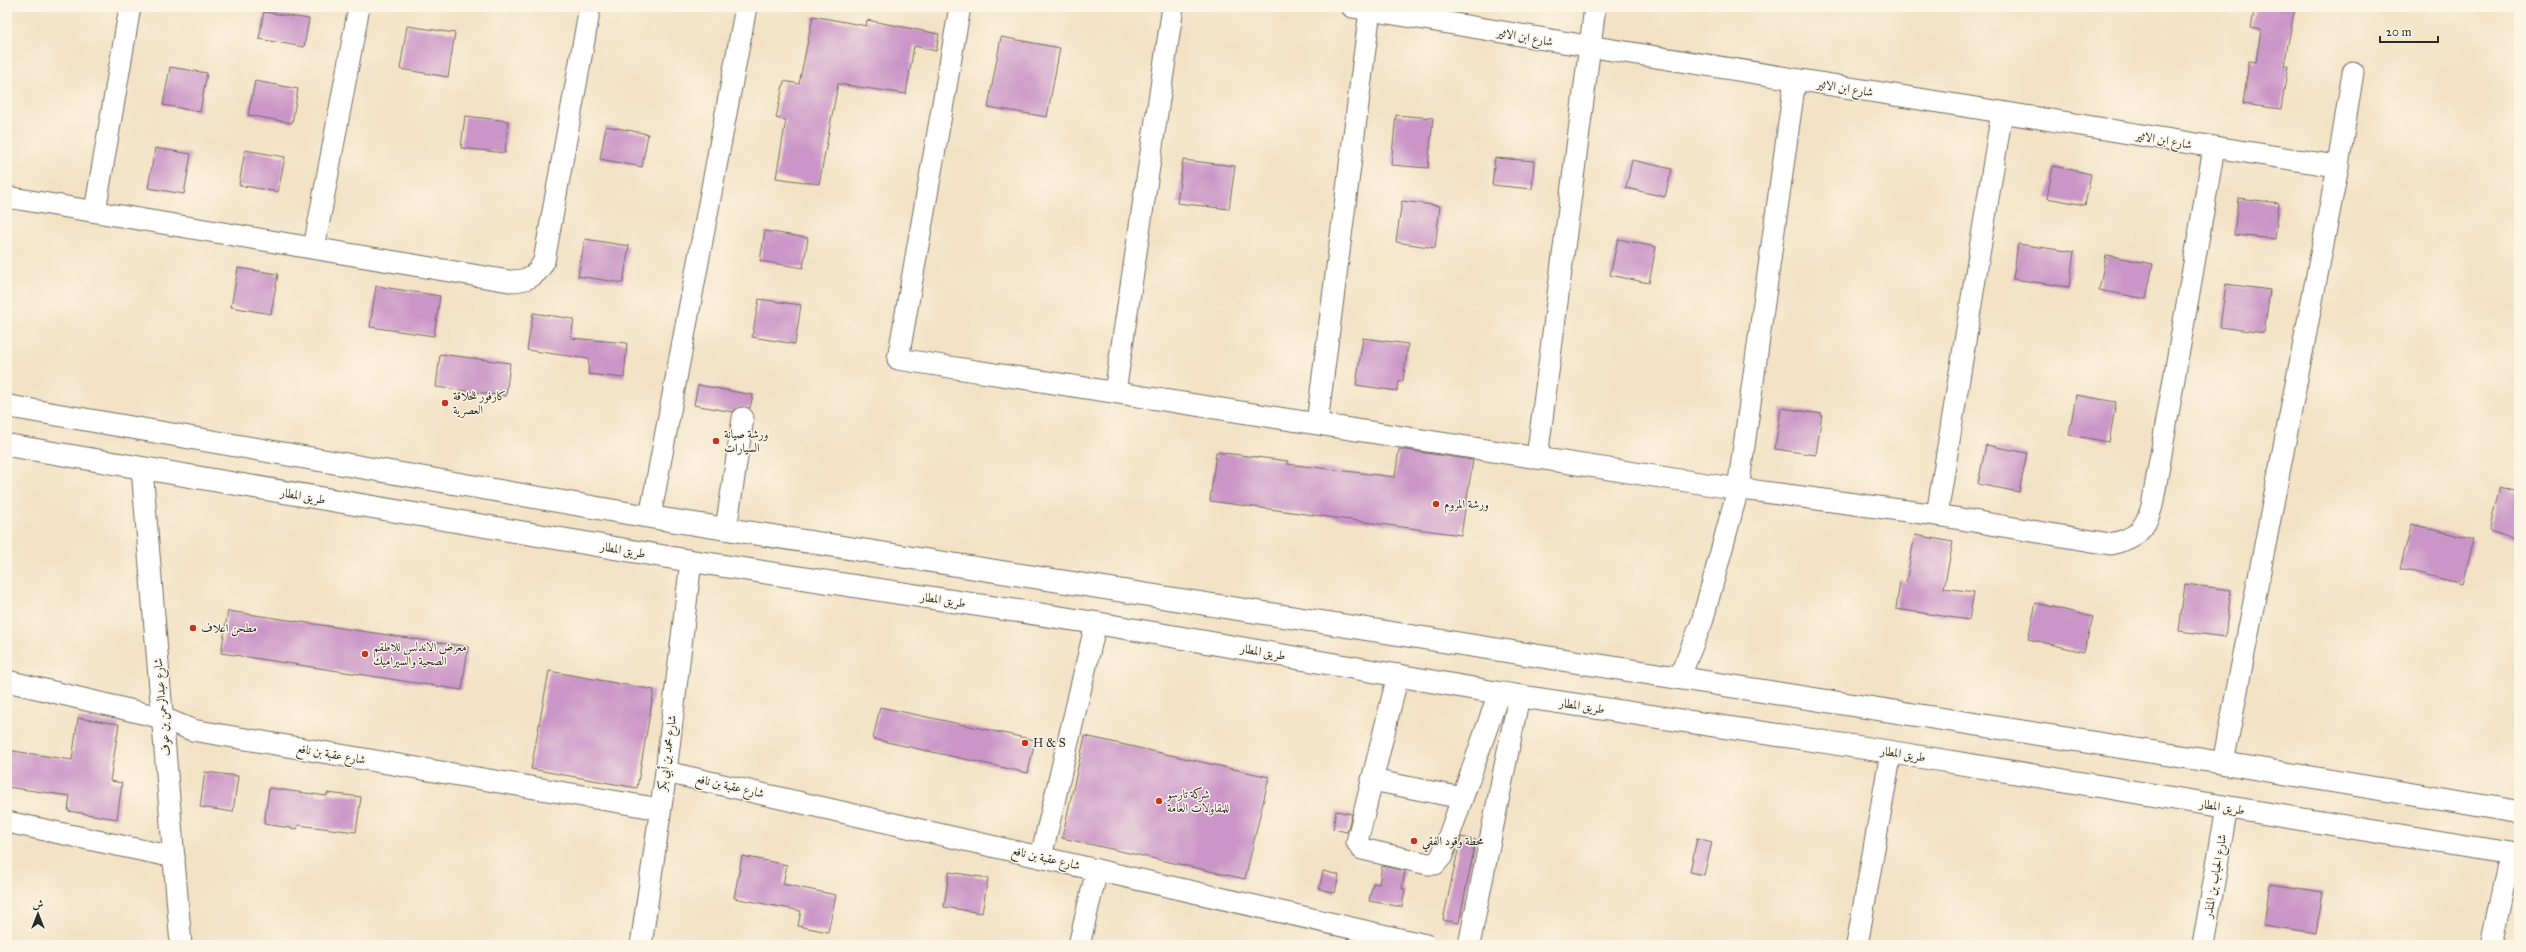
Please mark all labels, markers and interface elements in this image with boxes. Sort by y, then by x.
scale bar [2380,18,2438,44]
street label: شارع ابن الاثير [1493,25,1554,53]
text: 20 m [2386,25,2412,39]
street label: شارع ابن الاثير [1813,76,1874,103]
street label: شارع ابن الاثير [2132,128,2193,156]
place label: كارفور للحلاقة العصرية [453,389,506,418]
marker: كارفور للحلاقة العصرية [440,398,450,408]
place label: ورشة صيانة السيارات [724,427,769,455]
marker: ورشة صيانة السيارات [711,436,721,446]
street label: طريق المطار [278,485,327,508]
place label: ورشة المروم [1444,497,1489,515]
marker: ورشة المروم [1431,499,1441,509]
street label: طريق المطار [598,539,647,562]
street label: طريق المطار [918,589,967,611]
place label: مطحن اعلاف [201,621,257,637]
marker: مطحن اعلاف [188,623,198,633]
place label: معرض الاندلس للاطقم الصحية والسيراميك [373,640,467,669]
street label: طريق المطار [1238,641,1287,664]
marker: معرض الاندلس للاطقم الصحية والسيراميك [360,649,370,659]
street label: شارع عبدالرحمن بن عوف [151,657,177,757]
street label: طريق المطار [1557,695,1606,717]
street label: شارع محمد بن أبي بكر [653,714,683,794]
place label: H & S [1033,736,1066,750]
marker: H & S [1020,738,1030,748]
street label: شارع عقبة بن نافع [295,741,367,771]
street label: طريق المطار [1878,743,1927,765]
street label: شارع عقبة بن نافع [694,771,766,805]
place label: شركة تارسو للمقاولات العامة [1166,786,1229,816]
marker: شركة تارسو للمقاولات العامة [1154,796,1164,806]
street label: طريق المطار [2197,796,2246,818]
street label: شارع الحباب بن المنذر [2201,833,2233,921]
place label: محطة وقود الفقي [1422,834,1484,853]
marker: محطة وقود الفقي [1409,836,1419,846]
street label: شارع عقبة بن نافع [1010,843,1082,877]
north arrow [18,894,58,934]
text: ش [33,898,44,911]

